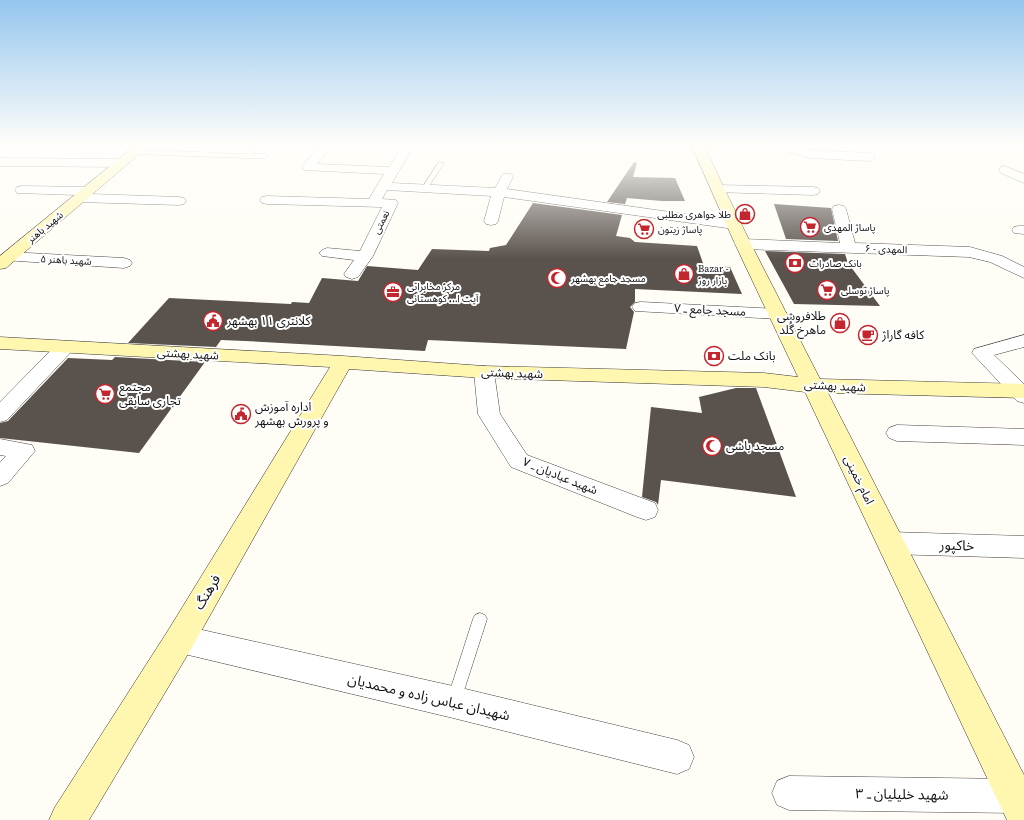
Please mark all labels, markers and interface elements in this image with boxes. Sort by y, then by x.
shop icon: طلا جواهری مطلبی [734,203,756,225]
street label: شهید باهنر [24,208,66,246]
street label: نعمتی [370,208,393,236]
place label: طلا جواهری مطلبی [657,208,731,221]
supermarket icon: پاساژ المهدی [799,216,821,238]
supermarket icon: پاساژ زیتون [633,218,655,240]
place label: پاساژ المهدی [824,221,875,234]
place label: پاساژ زیتون [658,223,702,236]
street label: المهدی - ۶ [865,242,907,256]
street label: شهید باهنر ۵ [40,252,92,268]
bank icon: بانک صادرات [784,252,806,274]
place label: بانک صادرات [809,257,862,270]
place label: Bazar - بازار روز [697,262,729,287]
shop icon: Bazar - بازار روز [673,263,695,285]
mosque icon: مسجد جامع بهشهر [546,267,568,289]
place label: مسجد جامع بهشهر [570,272,646,286]
supermarket icon: پاساژ توسلی [816,279,838,301]
place label: مرکز مخابراتی آیت ا... کوهستانی [407,280,479,305]
office icon: مرکز مخابراتی آیت ا... کوهستانی [382,281,404,303]
place label: پاساژ توسلی [841,284,890,297]
street label: مسجد جامع ـ ۷ [673,300,747,321]
place label: طلافروشی ماهرخ گُلد [777,308,826,339]
public building icon: کلانتری ۱۱ بهشهر [202,310,224,332]
shop icon: طلافروشی ماهرخ گُلد [829,312,851,334]
place label: کلانتری ۱۱ بهشهر [226,313,311,329]
cafe icon: کافه گاراژ [857,324,879,346]
place label: کافه گاراژ [881,327,925,343]
street label: شهید بهشتی [157,344,219,364]
bank icon: بانک ملت [703,345,725,367]
place label: بانک ملت [728,348,775,364]
street label: شهید بهشتی [481,364,543,382]
street label: شهید بهشتی [804,376,866,396]
place label: مجتمع تجاری سابقی [119,379,181,409]
supermarket icon: مجتمع تجاری سابقی [94,383,116,405]
place label: اداره آموزش و پرورش بهشهر [254,399,329,429]
public building icon: اداره آموزش و پرورش بهشهر [230,403,252,425]
mosque icon: مسجد باشی [701,435,723,457]
place label: مسجد باشی [726,438,784,454]
street label: امام خمینی [839,453,878,508]
street label: شهید عبادیان ـ ۷ [520,454,600,498]
street label: خاکپور [938,534,975,556]
street label: فرهنگ [189,571,225,613]
street label: شهیدان عباس زاده و محمدیان [346,669,512,725]
street label: شهید خلیلیان ـ ۳ [855,783,949,805]

